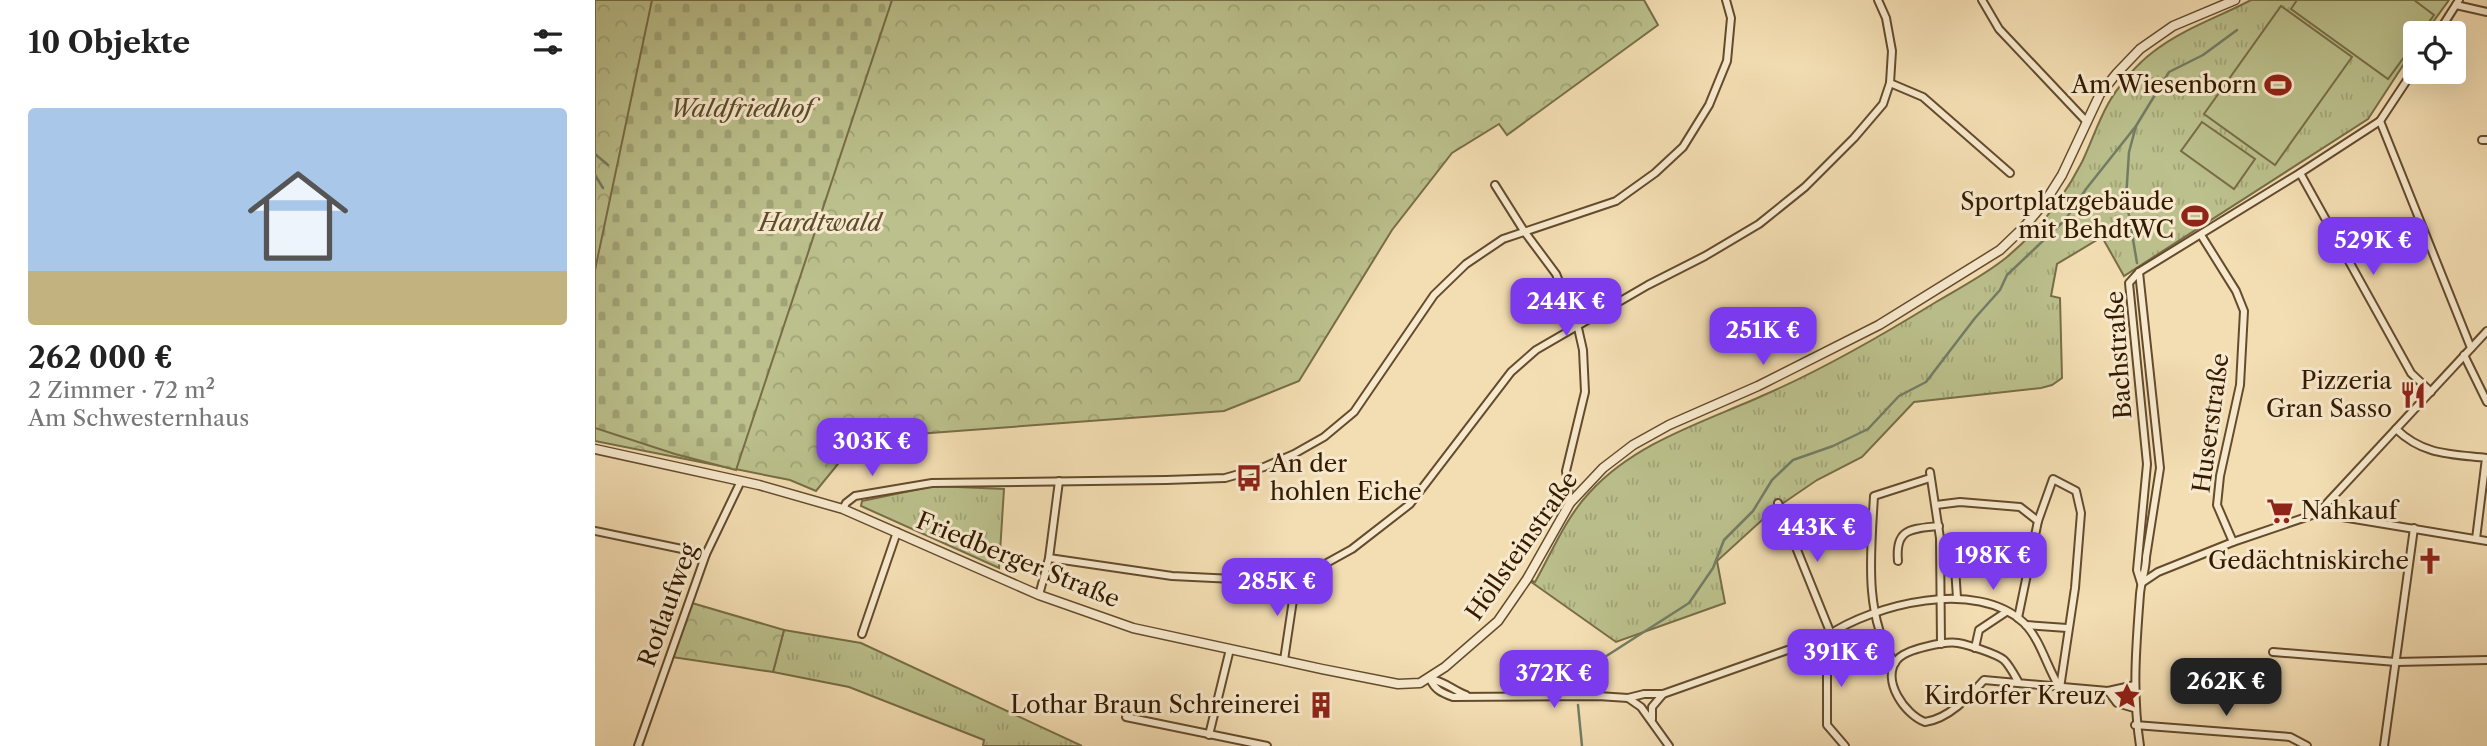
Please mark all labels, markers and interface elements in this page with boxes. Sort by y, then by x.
map controls [2403,21,2466,84]
button: locate [2403,21,2466,84]
icon: filters [529,23,567,61]
text: 10 Objekte [28,24,190,61]
place label: Am Wiesenborn [2070,70,2257,99]
sports icon: Am Wiesenborn [2263,70,2293,100]
park label: Waldfriedhof [670,94,820,123]
icon: home [235,153,361,279]
place label: Sportplatzgebäude mit BehdtWC [1960,187,2174,244]
sports icon: Sportplatzgebäude mit BehdtWC [2180,201,2210,231]
park label: Hardtwald [756,208,884,237]
pin: 529K € [2316,218,2430,277]
text: 529K € [2334,226,2412,254]
pin: 244K € [1509,278,1623,338]
text: 244K € [1526,287,1606,315]
street label: Bachstraße [2100,290,2137,420]
pin: 251K € [1706,308,1820,367]
text: 251K € [1726,316,1800,344]
text: 262 000 € [28,339,173,376]
street label: Huserstraße [2186,351,2235,495]
place label: Pizzeria Gran Sasso [2266,366,2392,423]
text: 2 Zimmer · 72 m² [28,376,215,404]
restaurant icon: Pizzeria Gran Sasso [2398,380,2428,410]
text: Am Schwesternhaus [28,404,249,432]
pin: 303K € [815,419,929,478]
text: 303K € [833,427,911,455]
place label: An der hohlen Eiche [1269,449,1422,506]
bus stop icon: An der hohlen Eiche [1234,463,1264,493]
street label: Höllsteinstraße [1459,466,1584,626]
supermarket icon: Nahkauf [2265,496,2295,526]
place label: Nahkauf [2301,496,2400,525]
pin: 443K € [1760,504,1874,564]
street label: Friedberger Straße [912,506,1124,614]
text: 443K € [1778,513,1856,541]
pin: 198K € [1936,532,2050,592]
street label: Rotlaufweg [632,539,703,670]
text: 198K € [1955,541,2031,569]
place label: Gedächtniskirche [2208,546,2409,575]
church icon: Gedächtniskirche [2415,546,2445,576]
pin: 285K € [1220,558,1334,618]
text: 285K € [1238,567,1316,595]
pin: 391K € [1784,630,1898,689]
text: 391K € [1803,638,1879,666]
pin: 372K € [1497,650,1611,710]
pin: 262K € [2169,658,2283,718]
text: 372K € [1516,659,1592,687]
text: 262K € [2186,667,2266,695]
place label: Kirdorfer Kreuz [1924,681,2106,710]
place icon: Kirdorfer Kreuz [2112,681,2142,711]
place label: Lothar Braun Schreinerei [1010,690,1300,719]
building icon: Lothar Braun Schreinerei [1306,690,1336,720]

